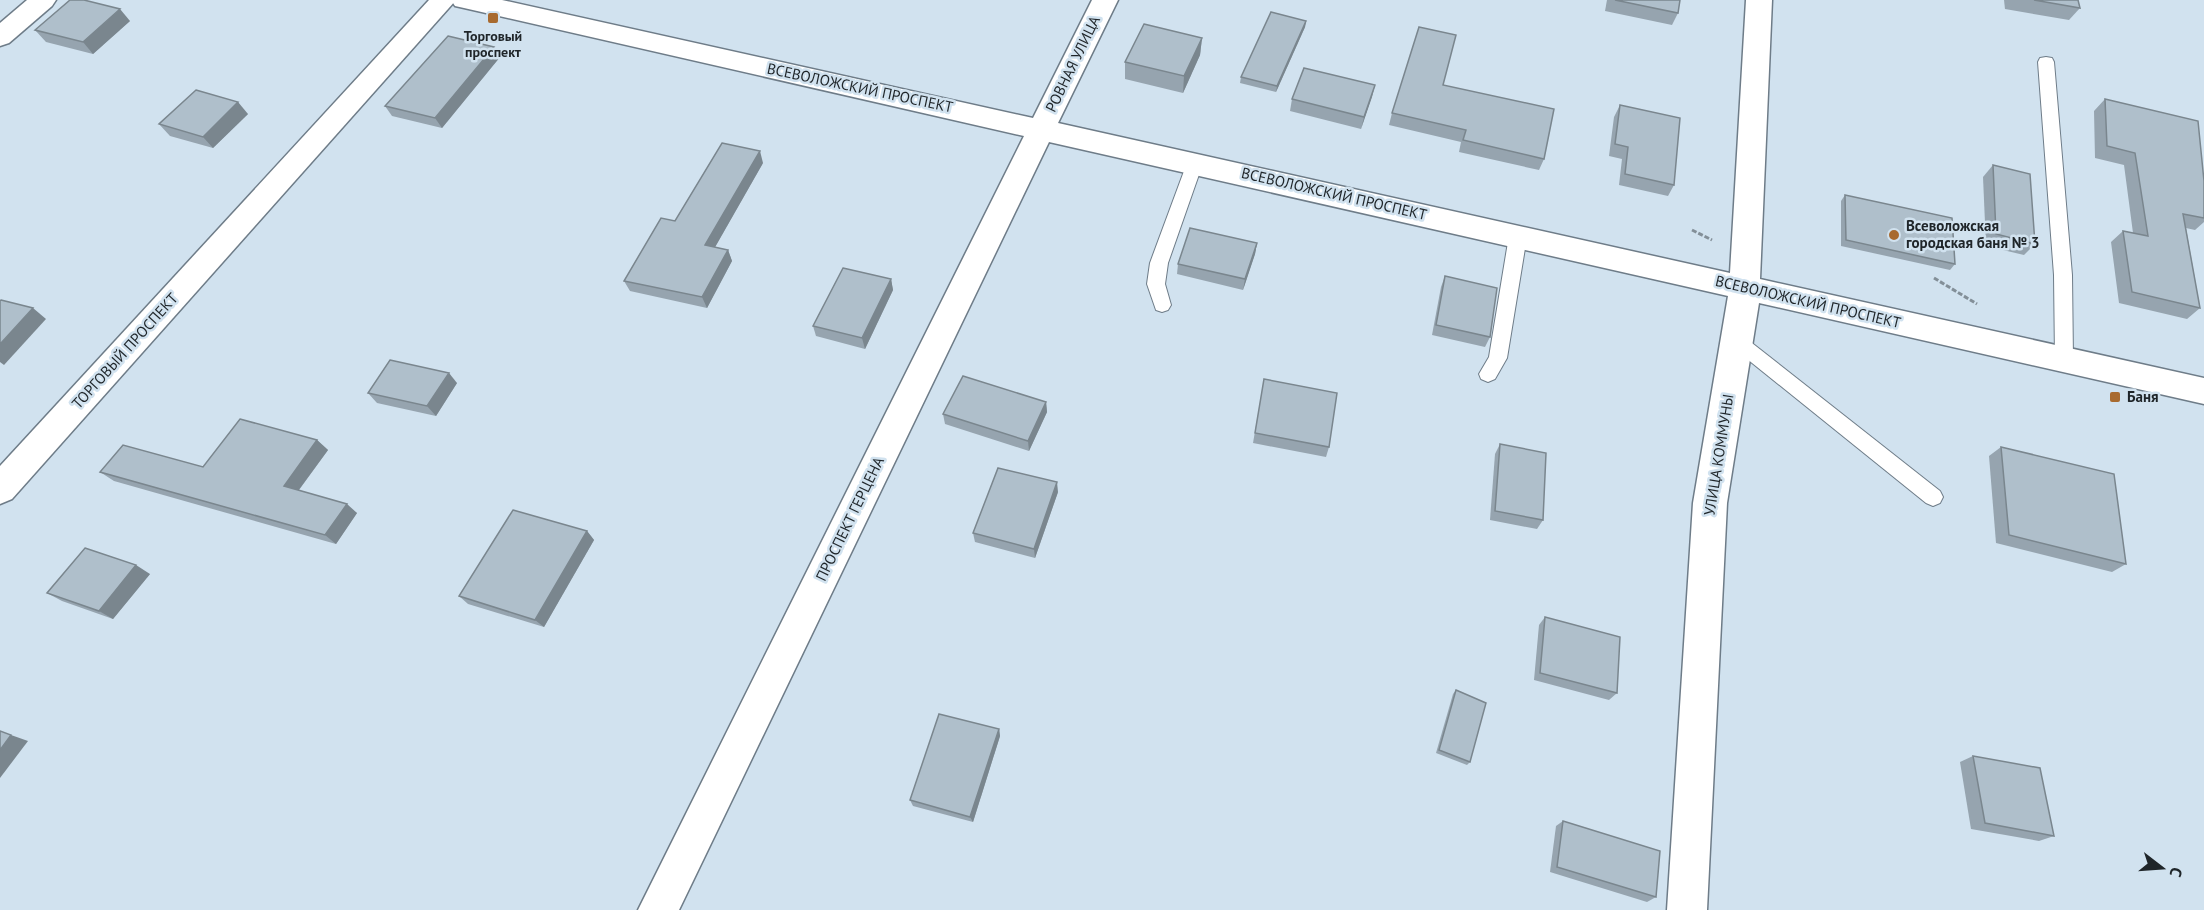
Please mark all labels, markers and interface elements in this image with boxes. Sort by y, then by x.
marker: Торговый проспект [486,11,500,25]
street label: РОВНАЯ УЛИЦА [1041,12,1104,115]
place label: Торговый проспект [464,27,522,61]
street label: ВСЕВОЛОЖСКИЙ ПРОСПЕКТ [765,59,955,117]
street label: ВСЕВОЛОЖСКИЙ ПРОСПЕКТ [1240,163,1429,224]
place label: Всеволожская городская баня № 3 [1906,216,2039,252]
marker: Всеволожская городская баня № 3 [1887,228,1901,242]
street label: ВСЕВОЛОЖСКИЙ ПРОСПЕКТ [1714,271,1903,332]
street label: ТОРГОВЫЙ ПРОСПЕКТ [68,288,182,413]
place label: Баня [2127,387,2159,406]
marker: Баня [2108,390,2122,404]
street label: УЛИЦА КОММУНЫ [1700,393,1737,517]
street label: ПРОСПЕКТ ГЕРЦЕНА [811,453,888,584]
north arrow [2132,838,2192,898]
text: С [2165,865,2187,880]

